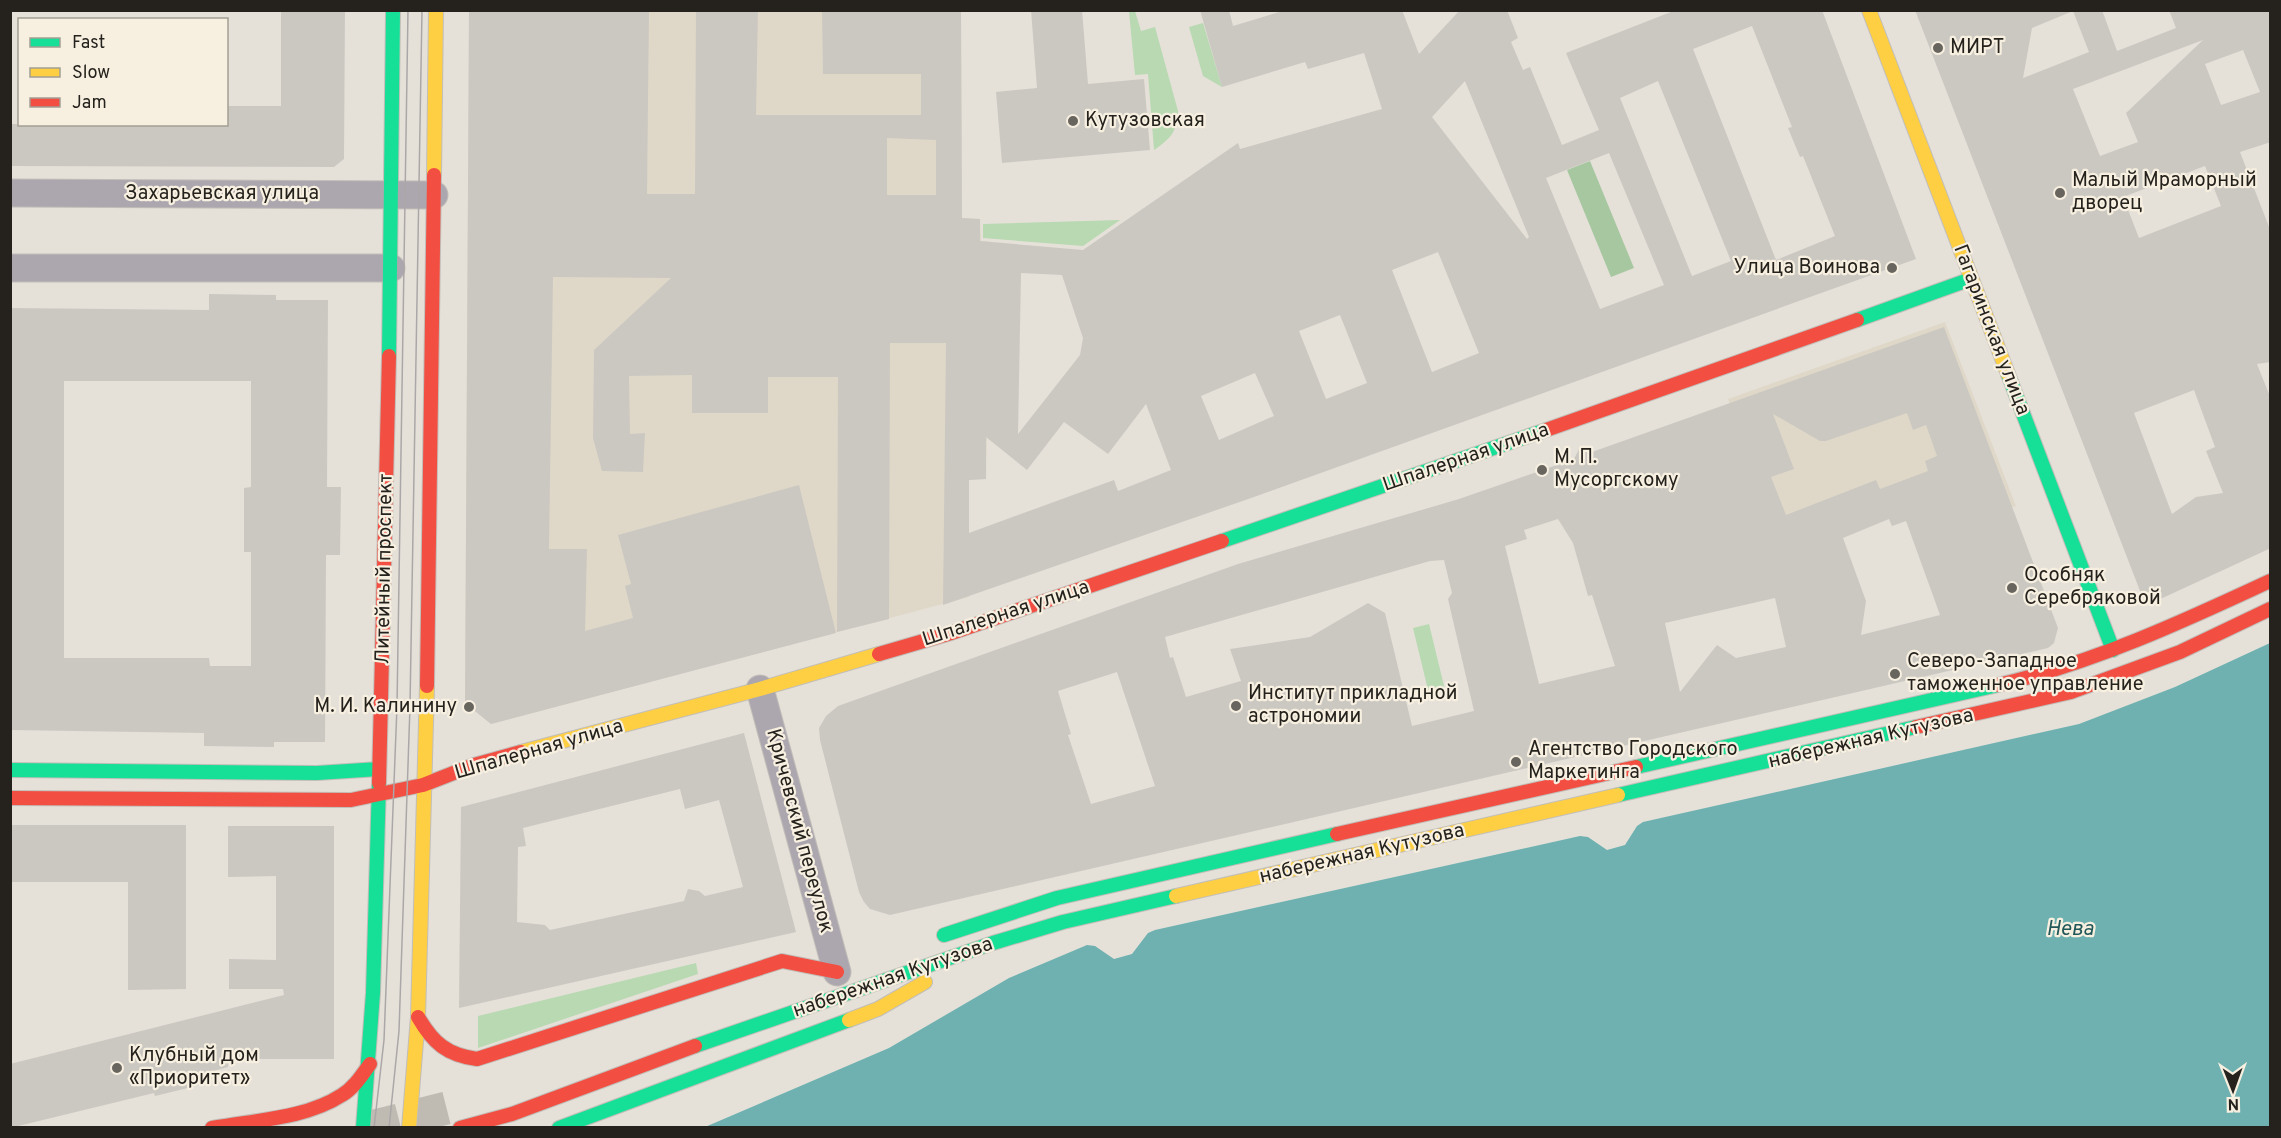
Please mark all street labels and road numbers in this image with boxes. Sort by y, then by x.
street label: Захарьевская улица [125,181,319,207]
street label: Гагаринская улица [1946,241,2036,419]
street label: Шпалерная улица [1379,417,1553,499]
street label: Литейный проспект [370,473,400,665]
street label: Шпалерная улица [919,575,1093,653]
street label: набережная Кутузова [1766,703,1976,775]
street label: Шпалерная улица [452,714,626,786]
street label: Кричевский переулок [759,726,839,936]
street label: набережная Кутузова [1257,818,1467,890]
street label: набережная Кутузова [790,932,996,1024]

